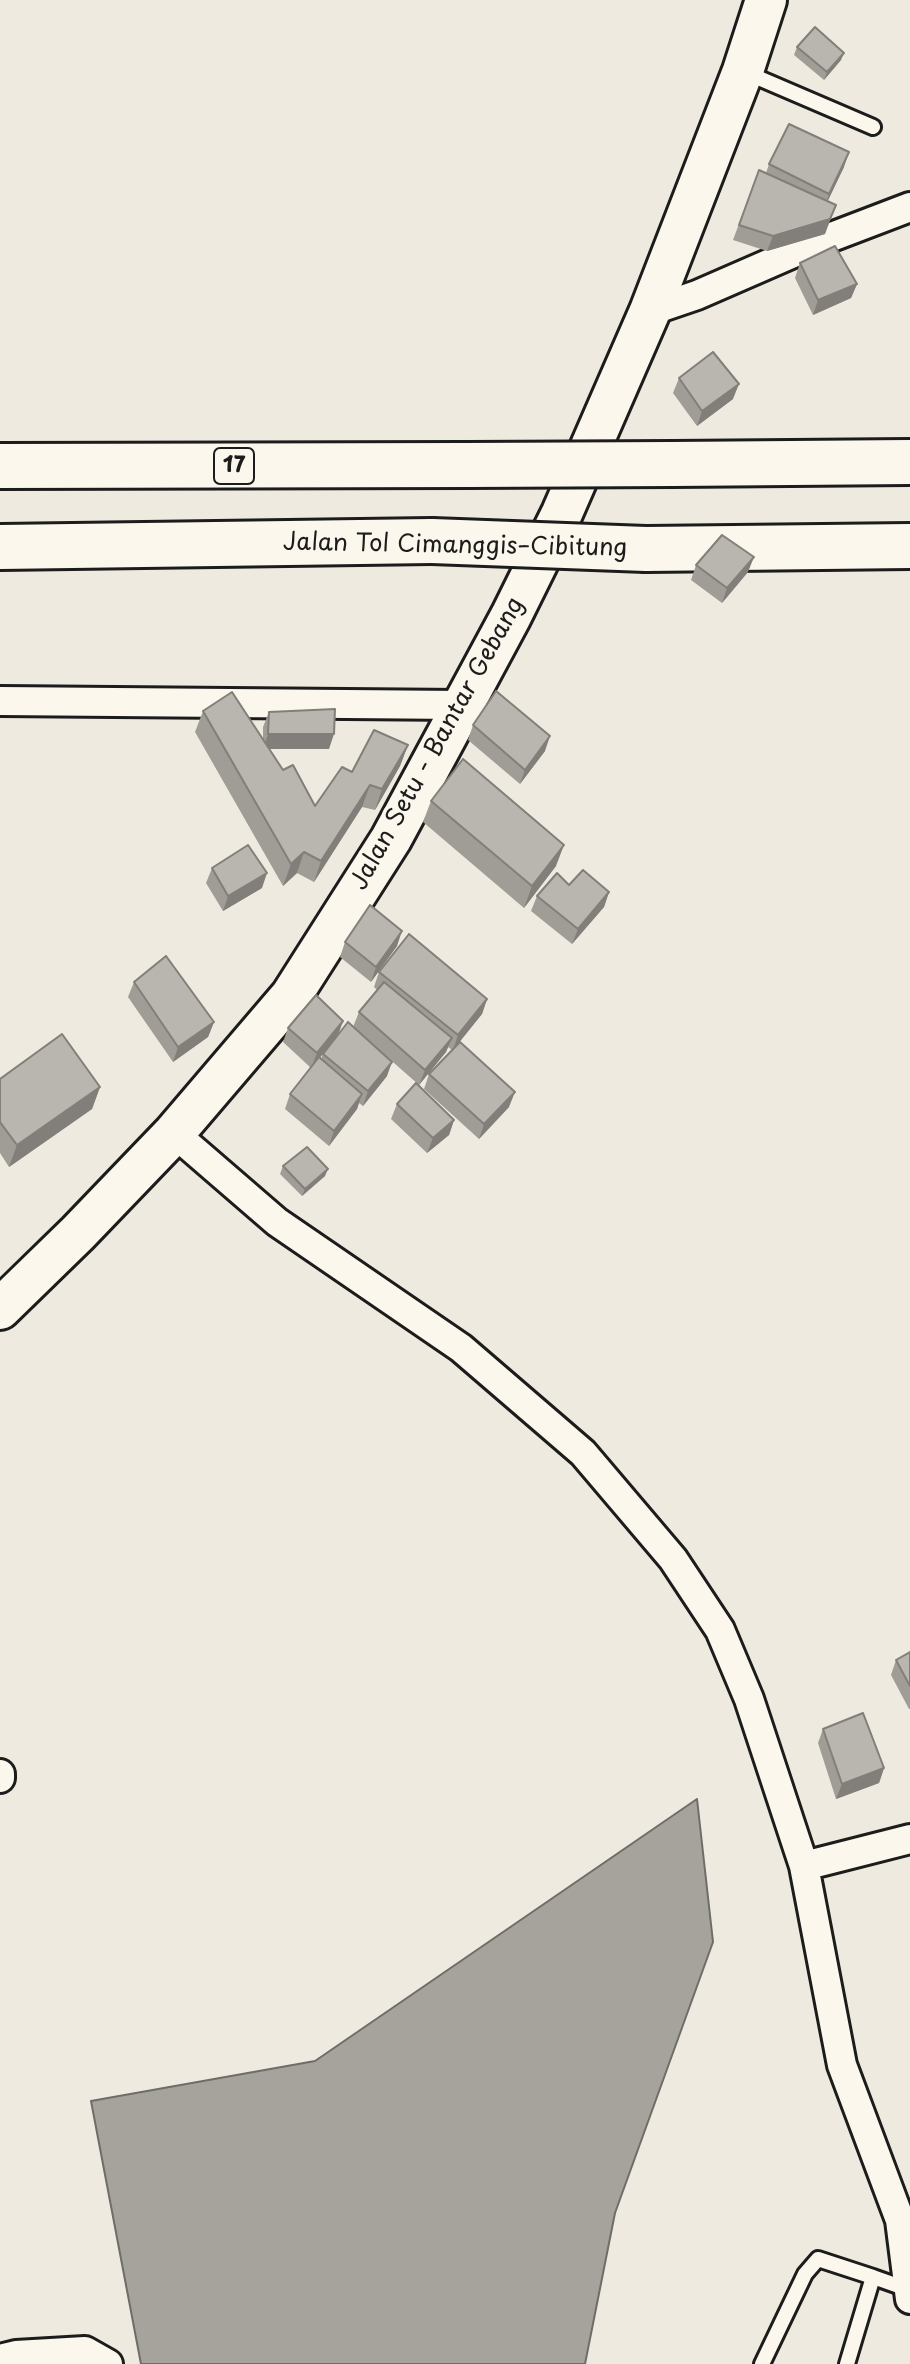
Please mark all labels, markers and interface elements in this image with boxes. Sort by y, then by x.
road number: 17 [214,448,254,484]
street label: Jalan Tol Cimanggis–Cibitung [283,529,627,563]
street label: Jalan Setu - Bantar Gebang [345,593,531,895]

